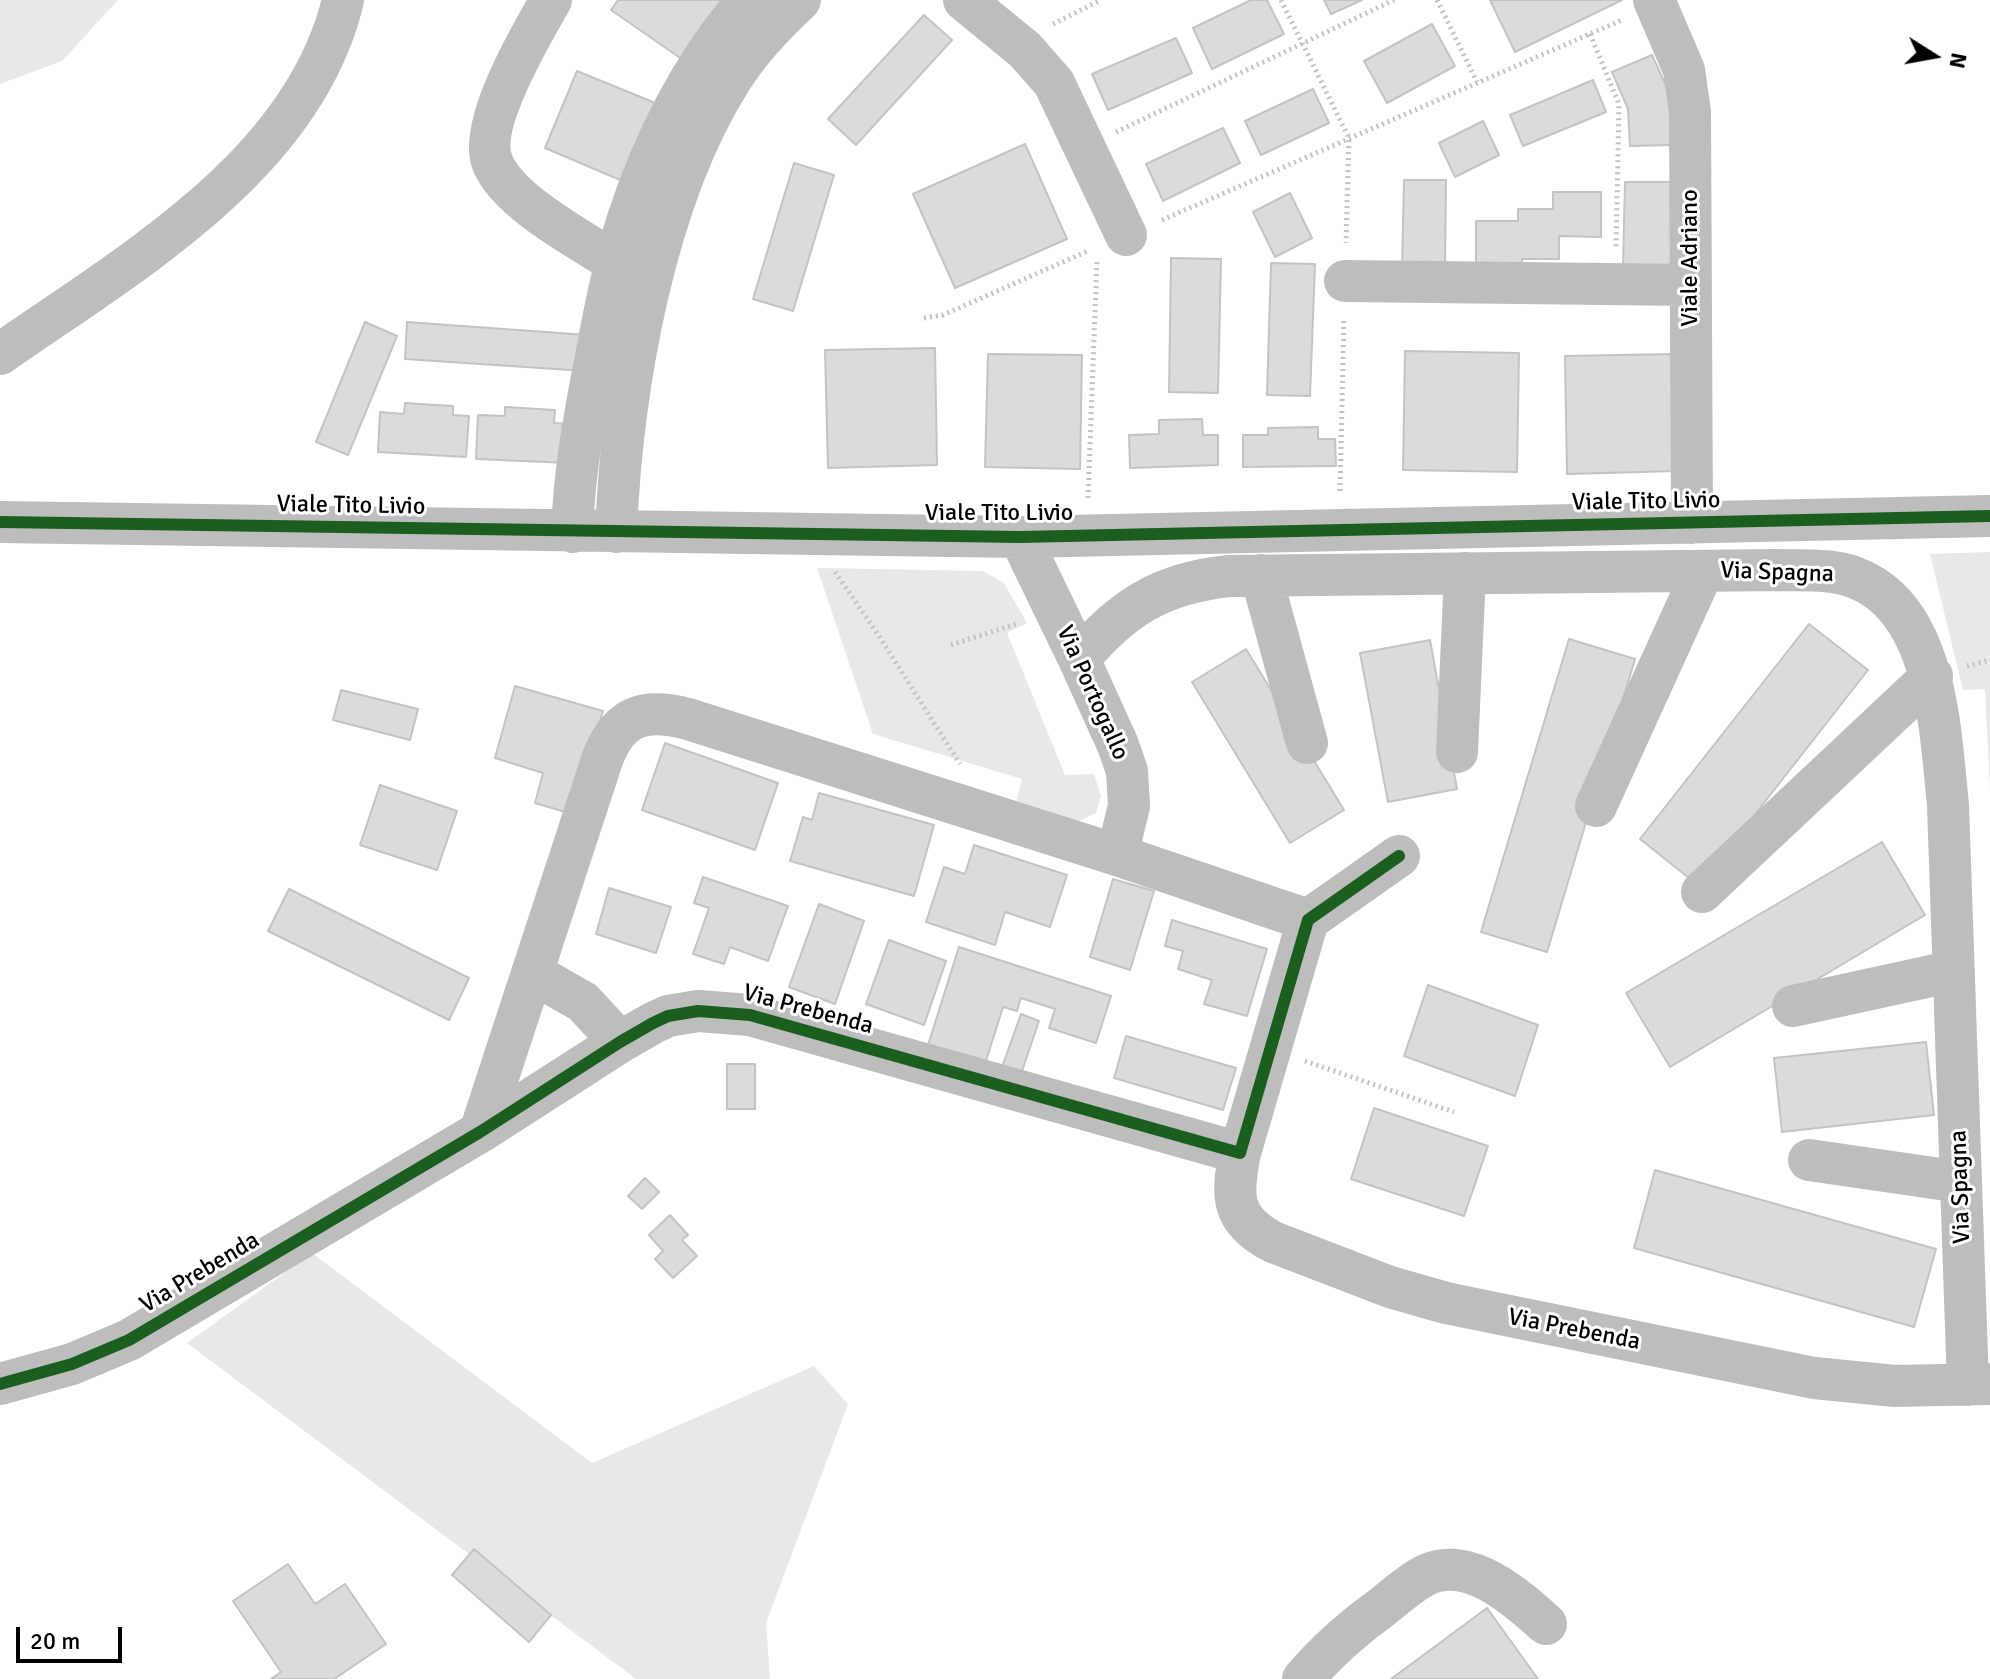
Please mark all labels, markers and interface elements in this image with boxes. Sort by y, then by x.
north arrow [1894,16,1974,96]
text: N [1943,51,1973,71]
street label: Viale Adriano [1677,189,1705,327]
street label: Viale Tito Livio [1571,486,1721,518]
street label: Viale Tito Livio [276,490,426,522]
street label: Viale Tito Livio [925,500,1073,528]
street label: Via Spagna [1720,557,1834,589]
street label: Via Portogallo [1050,621,1134,765]
street label: Via Prebenda [740,979,876,1041]
street label: Via Spagna [1945,1130,1977,1244]
street label: Via Prebenda [135,1226,265,1320]
street label: Via Prebenda [1505,1303,1643,1357]
scale bar [20,1611,126,1661]
text: 20 m [30,1626,80,1656]

